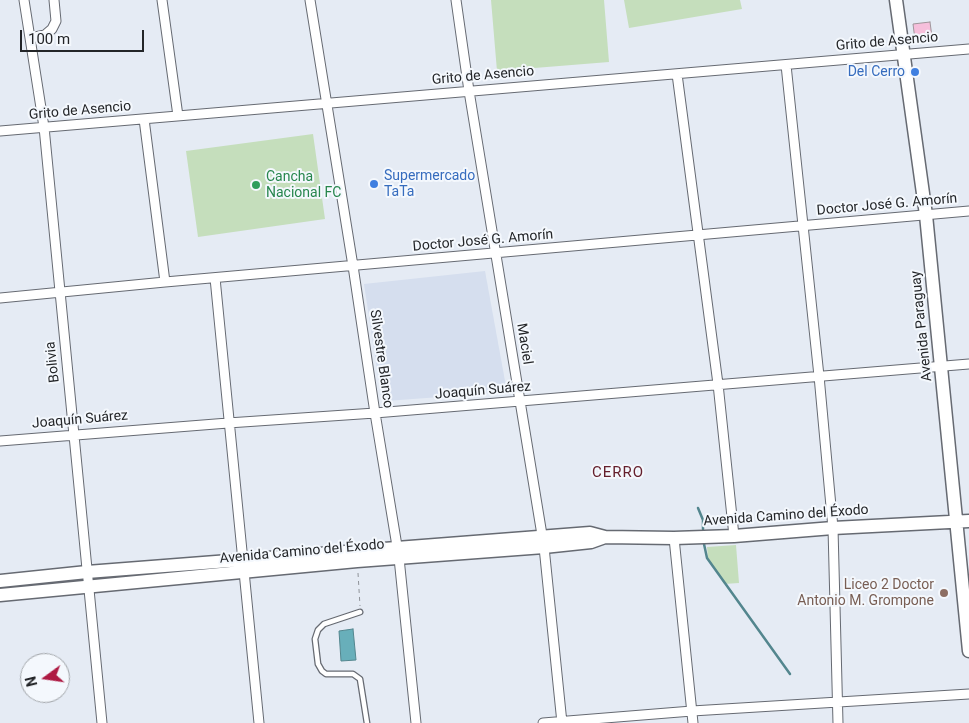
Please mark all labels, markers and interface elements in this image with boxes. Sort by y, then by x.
scale bar [22,20,146,52]
street label: Grito de Asencio [835,29,939,55]
text: 100 m [28,30,70,48]
street label: Grito de Asencio [431,63,535,89]
place label: Del Cerro [848,64,905,80]
marker: Del Cerro [909,66,921,78]
street label: Grito de Asencio [28,98,132,124]
place label: Supermercado TaTa [384,168,475,200]
place label: Cancha Nacional FC [266,169,341,202]
marker: Supermercado TaTa [368,178,380,190]
marker: Cancha Nacional FC [250,179,262,191]
street label: Doctor José G. Amorín [816,190,958,220]
street label: Doctor José G. Amorín [412,226,554,256]
street label: Avenida Paraguay [908,270,936,382]
street label: Silvestre Blanco [366,309,396,409]
street label: Maciel [512,322,536,366]
street label: Bolivia [42,341,64,383]
street label: Joaquín Suárez [434,378,532,404]
street label: Joaquín Suárez [31,407,129,433]
district label: CERRO [591,464,645,482]
street label: Avenida Camino del Éxodo [703,502,869,530]
street label: Avenida Camino del Éxodo [219,536,385,568]
place label: Liceo 2 Doctor Antonio M. Grompone [797,577,934,610]
marker: Liceo 2 Doctor Antonio M. Grompone [938,587,950,599]
north arrow [20,653,70,703]
text: N [22,675,40,688]

